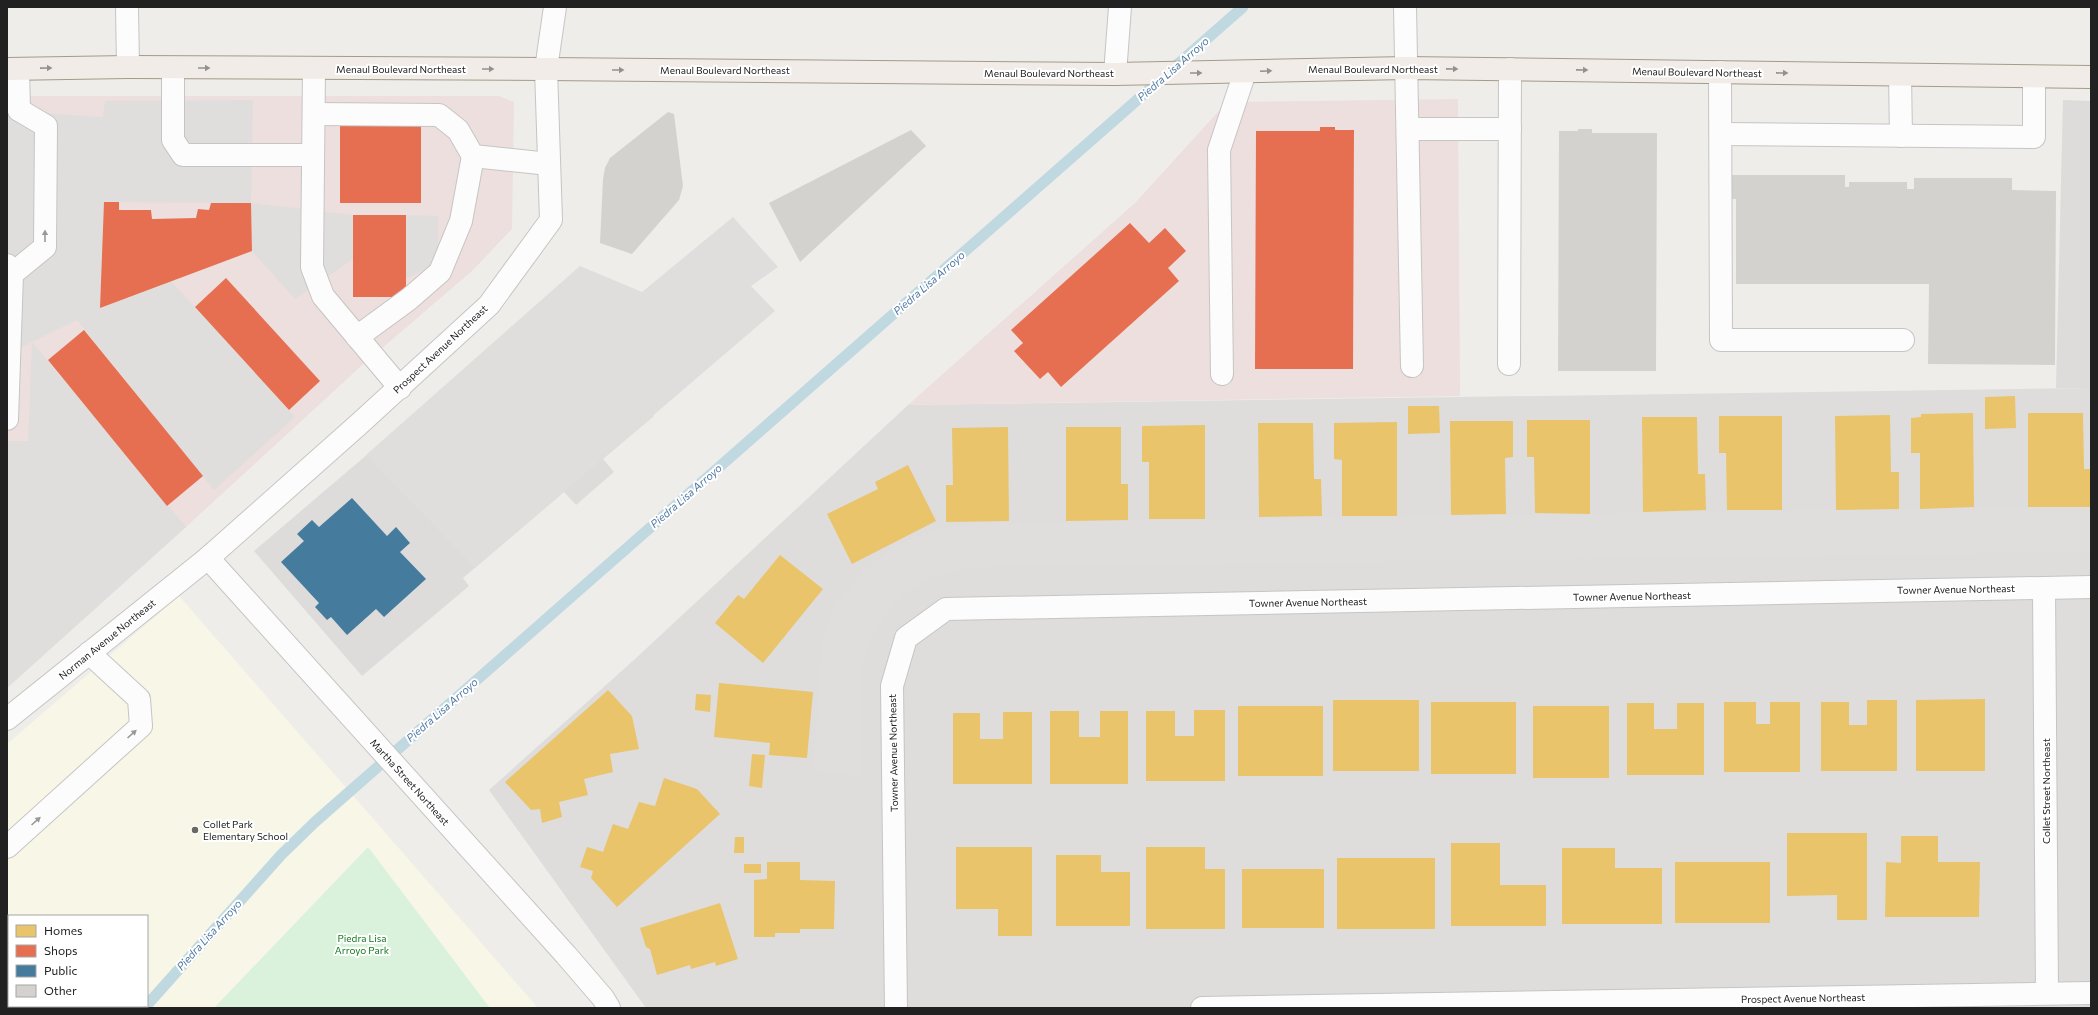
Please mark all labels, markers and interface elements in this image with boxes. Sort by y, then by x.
water label: Piedra Lisa Arroyo [1134,34,1211,103]
street label: Menaul Boulevard Northeast [336,63,466,75]
street label: Menaul Boulevard Northeast [1308,63,1438,75]
street label: Menaul Boulevard Northeast [660,64,790,76]
one-way arrow [40,65,52,72]
one-way arrow [198,65,211,71]
street label: Menaul Boulevard Northeast [1632,65,1762,79]
one-way arrow [482,66,495,72]
one-way arrow [612,66,624,73]
one-way arrow [1446,66,1459,72]
street label: Menaul Boulevard Northeast [984,67,1114,79]
one-way arrow [1260,67,1272,74]
one-way arrow [1576,67,1588,74]
one-way arrow [1190,70,1203,76]
one-way arrow [1776,70,1789,76]
one-way arrow [42,229,48,242]
water label: Piedra Lisa Arroyo [890,248,967,317]
street label: Prospect Avenue Northeast [390,302,490,396]
water label: Piedra Lisa Arroyo [647,461,724,530]
street label: Towner Avenue Northeast [1897,582,2015,596]
street label: Towner Avenue Northeast [1573,589,1691,603]
street label: Towner Avenue Northeast [1249,595,1367,609]
street label: Norman Avenue Northeast [56,596,158,682]
water label: Piedra Lisa Arroyo [403,675,480,744]
street label: Towner Avenue Northeast [886,694,900,812]
one-way arrow [127,729,137,739]
street label: Martha Street Northeast [368,736,452,828]
street label: Collet Street Northeast [2040,738,2052,844]
one-way arrow [31,817,41,826]
place label: Collet Park Elementary School [203,818,288,842]
marker: Collet Park Elementary School [190,825,200,835]
water label: Piedra Lisa Arroyo [173,896,244,973]
legend [8,915,148,1007]
text: Homes [44,923,82,937]
park label: Piedra Lisa Arroyo Park [335,932,390,956]
text: Shops [44,943,78,957]
text: Public [44,963,77,977]
text: Other [44,983,77,997]
street label: Prospect Avenue Northeast [1741,991,1865,1005]

